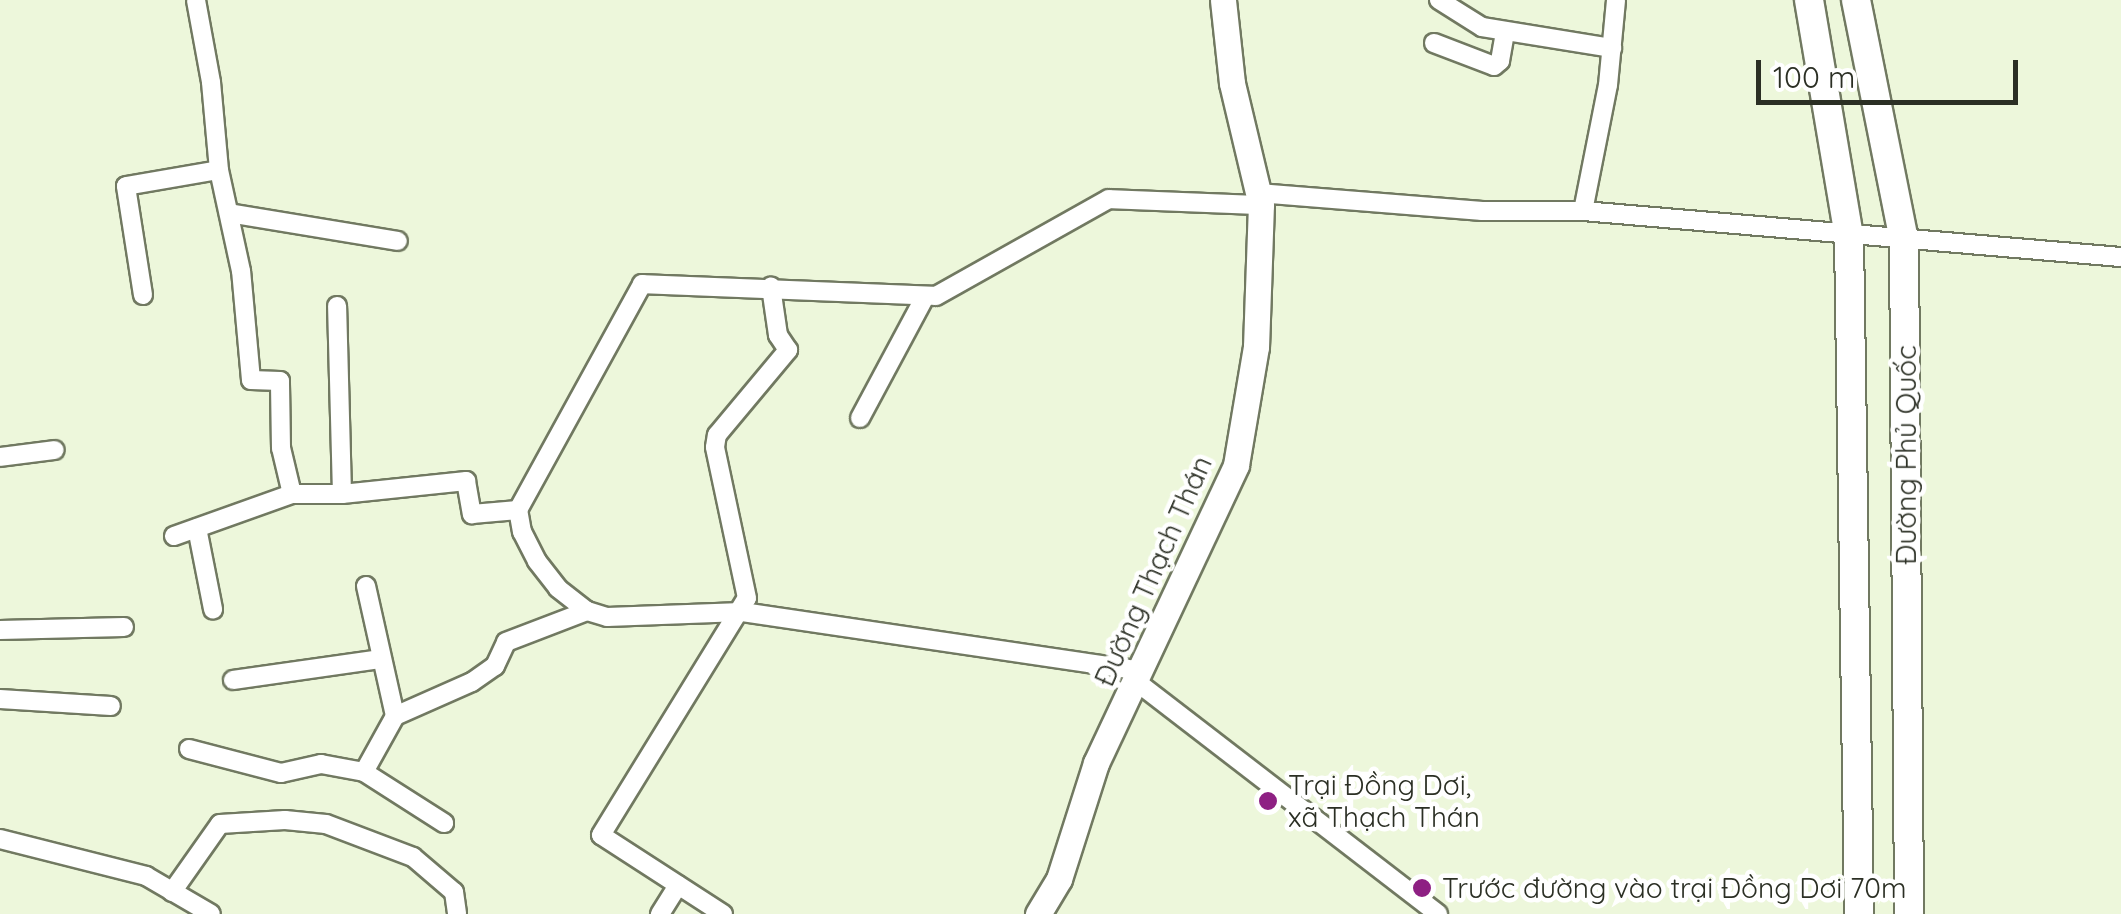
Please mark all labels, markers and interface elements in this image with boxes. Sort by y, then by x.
scale bar [1761,40,2024,102]
text: 100 m [1773,58,1855,96]
street label: Đường Phủ Quốc [1889,345,1923,565]
street label: Đường Thạch Thán [1087,451,1219,691]
place label: Trại Đồng Dơi, xã Thạch Thán [1288,768,1480,834]
marker: Trại Đồng Dơi, xã Thạch Thán [1257,790,1279,812]
place label: Trước đường vào trại Đồng Dơi 70m [1442,871,1907,905]
marker: Trước đường vào trại Đồng Dơi 70m [1411,877,1433,899]

